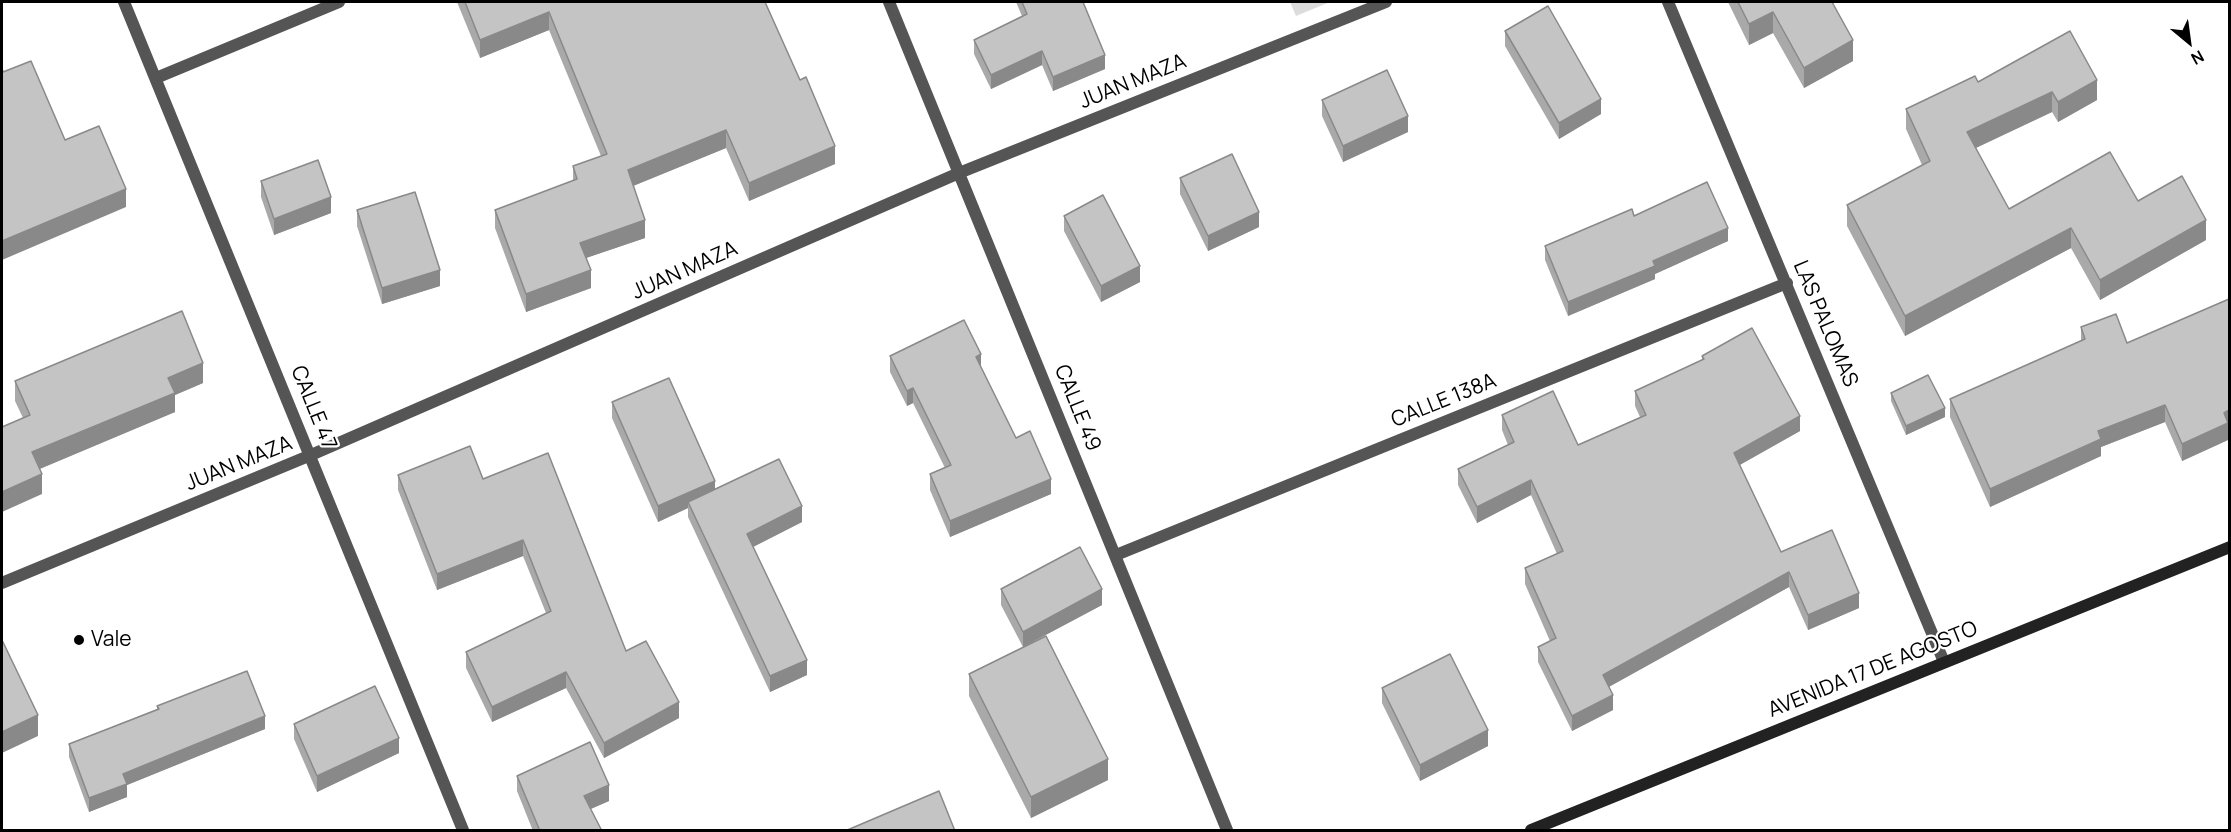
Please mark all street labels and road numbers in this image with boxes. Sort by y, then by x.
street label: JUAN MAZA [1076,49,1190,115]
street label: JUAN MAZA [628,237,742,305]
street label: LAS PALOMAS [1787,257,1863,391]
street label: CALLE 49 [1048,361,1106,455]
street label: CALLE 47 [285,362,341,454]
street label: CALLE 138A [1388,369,1500,433]
street label: JUAN MAZA [182,431,296,497]
street label: AVENIDA 17 DE AGOSTO [1765,616,1981,724]

